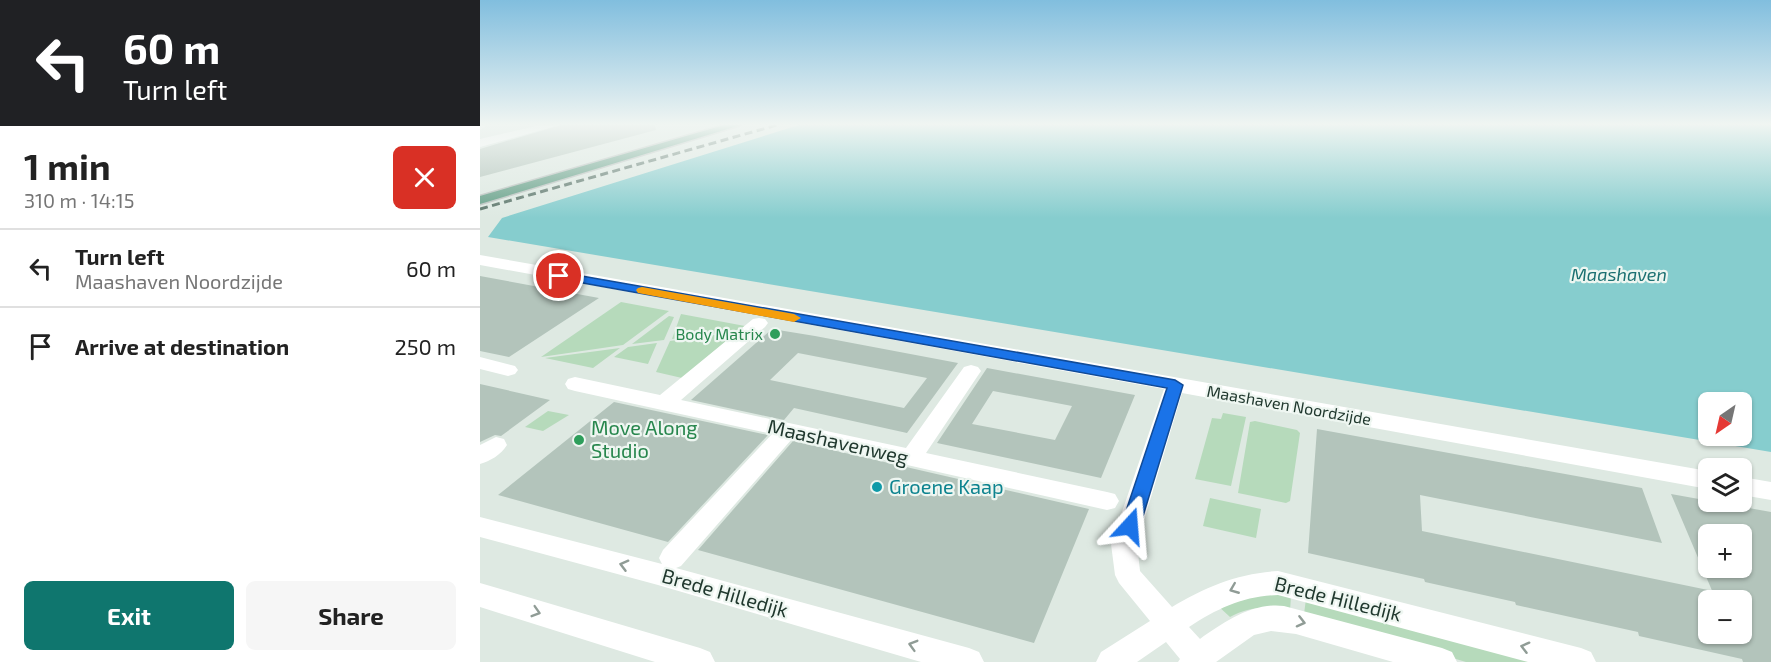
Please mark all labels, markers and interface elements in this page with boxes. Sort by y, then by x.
text: 60 m [123,22,220,72]
icon: left [24,24,102,102]
text: Turn left [123,73,227,105]
text: 1 min [24,144,111,187]
button: close [393,146,456,209]
text: 310 m · 14:15 [24,188,134,212]
text: Turn left [75,243,164,269]
pin [533,250,584,301]
icon: left [24,252,57,285]
text: 60 m [406,255,456,281]
icon: arrive [542,259,575,292]
water label: Maashaven [1571,263,1667,285]
text: Maashaven Noordzijde [75,269,283,293]
place label: Body Matrix [675,324,764,343]
marker: Body Matrix [768,327,782,341]
icon: arrive [24,330,57,363]
text: Arrive at destination [75,333,289,359]
text: 250 m [394,333,456,359]
street label: Maashaven Noordzijde [1205,381,1373,429]
north arrow [1698,392,1752,446]
map controls [1698,392,1752,644]
street label: Maashavenweg [766,413,911,469]
place label: Move Along Studio [591,415,698,462]
marker: Move Along Studio [572,433,586,447]
button: layers [1698,458,1752,512]
place label: Groene Kaap [889,474,1004,498]
marker: Groene Kaap [870,480,884,494]
position arrow [1098,494,1162,558]
button: + [1698,524,1752,578]
one-way arrow [620,560,630,572]
street label: Brede Hilledijk [659,563,791,622]
street label: Brede Hilledijk [1272,571,1404,625]
button: Exit [24,581,234,650]
button: Share [246,581,456,650]
one-way arrow [1229,582,1240,594]
button: − [1698,590,1752,644]
one-way arrow [530,605,541,617]
one-way arrow [1296,615,1306,628]
one-way arrow [909,640,919,653]
one-way arrow [1520,642,1530,654]

